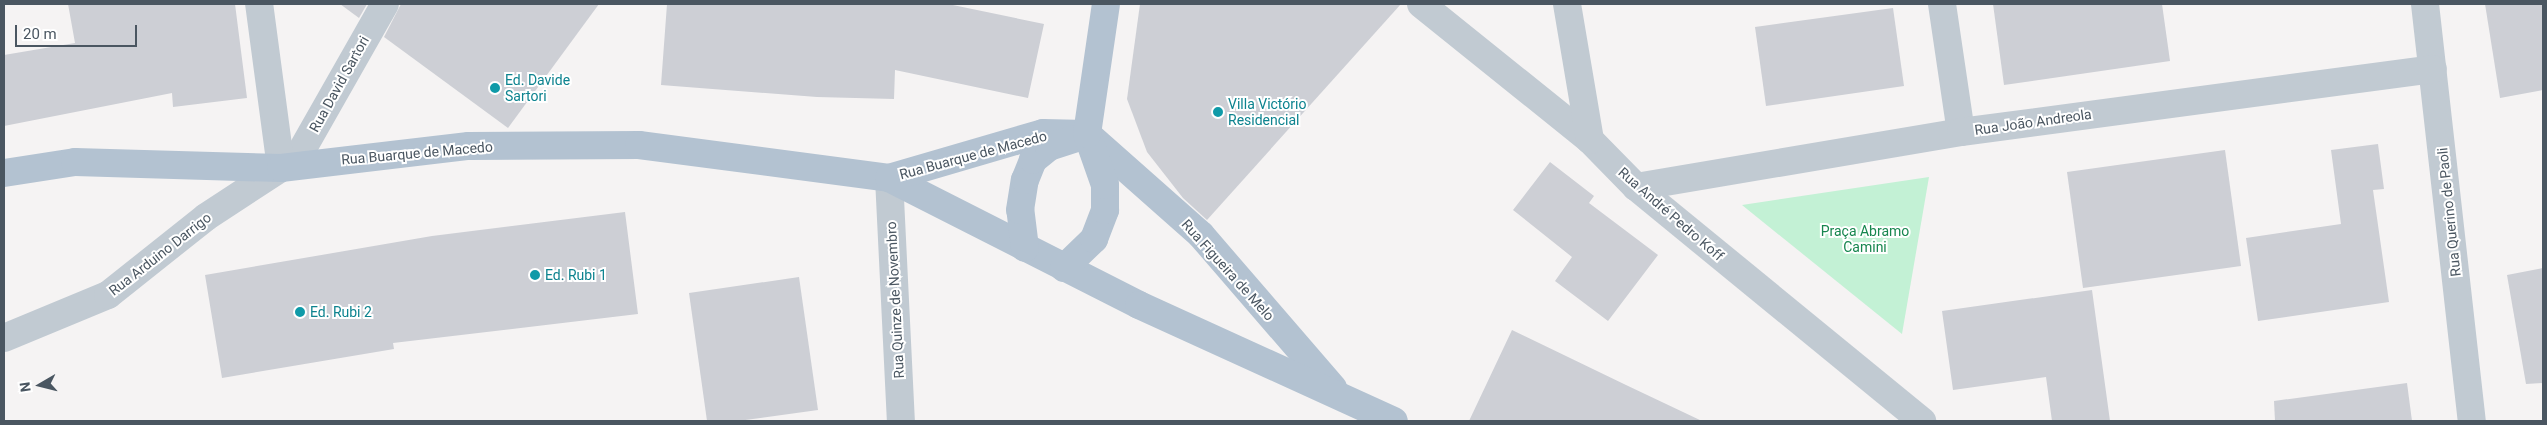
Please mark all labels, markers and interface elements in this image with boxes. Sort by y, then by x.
scale bar [18,15,140,47]
text: 20 m [23,25,57,43]
street label: Rua David Sartori [306,33,372,135]
place label: Ed. Davide Sartori [505,72,570,104]
marker: Ed. Davide Sartori [489,82,501,94]
place label: Villa Victório Residencial [1228,96,1306,128]
street label: Rua João Andreola [1973,105,2093,139]
marker: Villa Victório Residencial [1212,106,1224,118]
street label: Rua Buarque de Macedo [897,127,1049,183]
street label: Rua Buarque de Macedo [341,138,493,168]
street label: Rua Querino de Paoli [2434,147,2464,277]
street label: Rua André Pedro Koff [1615,164,1727,264]
street label: Rua Arduino Darrigo [106,209,214,299]
street label: Rua Figueira de Melo [1178,216,1278,324]
street label: Rua Quinze de Novembro [882,221,908,379]
park label: Praça Abramo Camini [1821,223,1909,256]
place label: Ed. Rubi 1 [545,267,607,283]
marker: Ed. Rubi 1 [529,269,541,281]
place label: Ed. Rubi 2 [310,304,372,320]
marker: Ed. Rubi 2 [294,306,306,318]
north arrow [15,360,65,410]
text: N [17,381,34,393]

